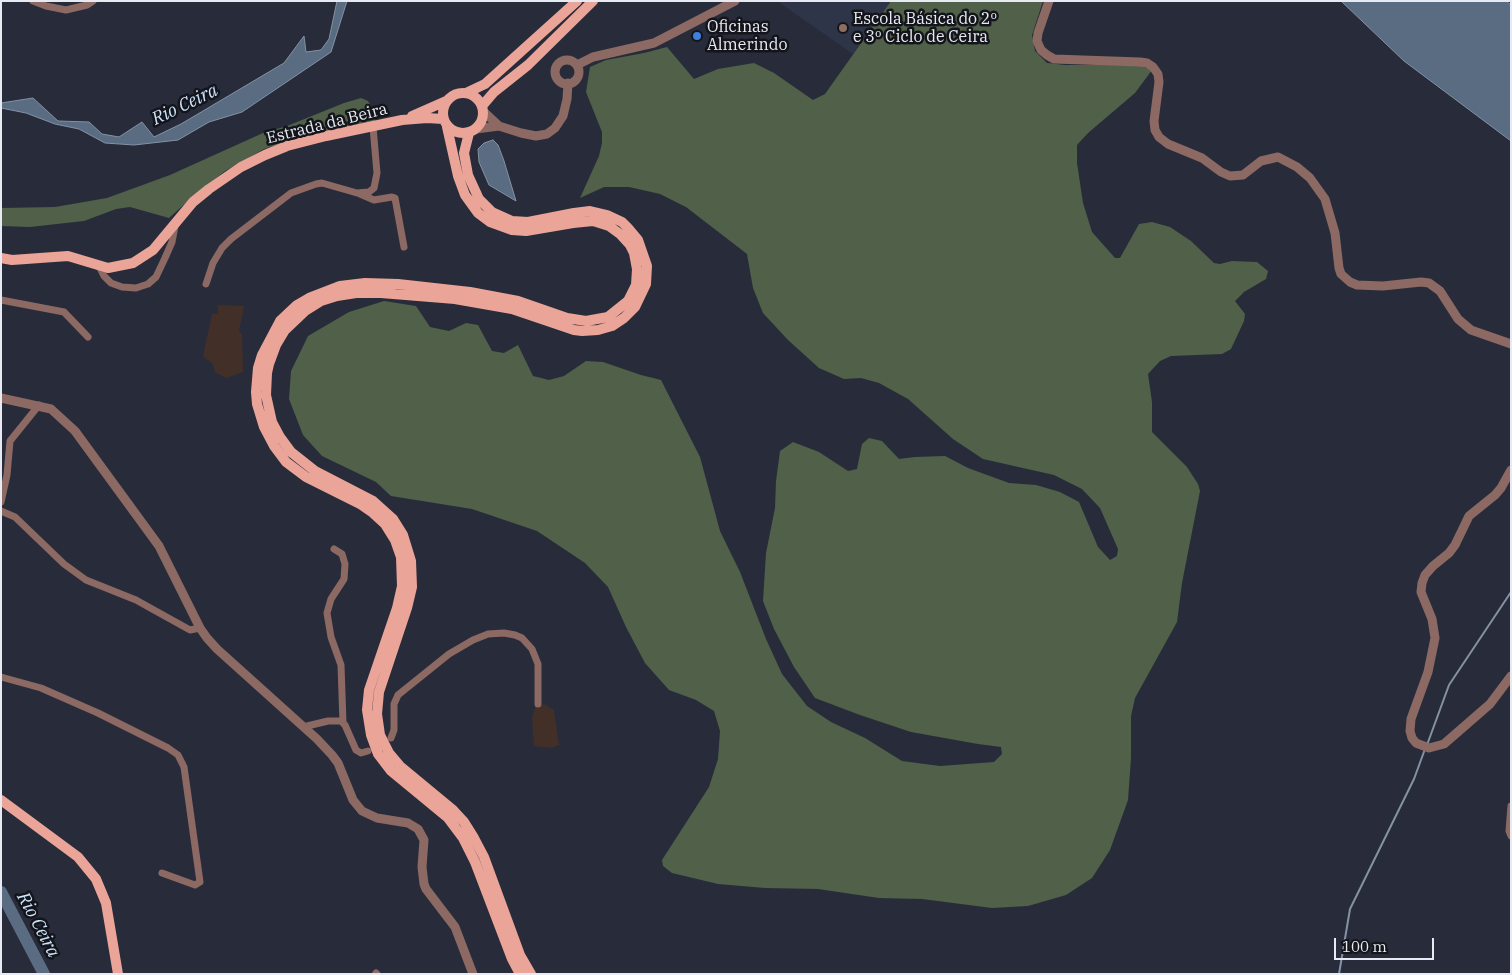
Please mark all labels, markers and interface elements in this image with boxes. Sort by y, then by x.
place label: Escola Básica do 2º e 3º Ciclo de Ceira [853,9,997,47]
place label: Oficinas Almerindo [707,17,788,55]
marker: Escola Básica do 2º e 3º Ciclo de Ceira [837,22,849,34]
marker: Oficinas Almerindo [691,30,703,42]
water label: Rio Ceira [149,80,221,130]
street label: Estrada da Beira [265,100,389,148]
water label: Rio Ceira [12,889,64,961]
scale bar [1337,928,1437,960]
text: 100 m [1342,937,1387,956]

